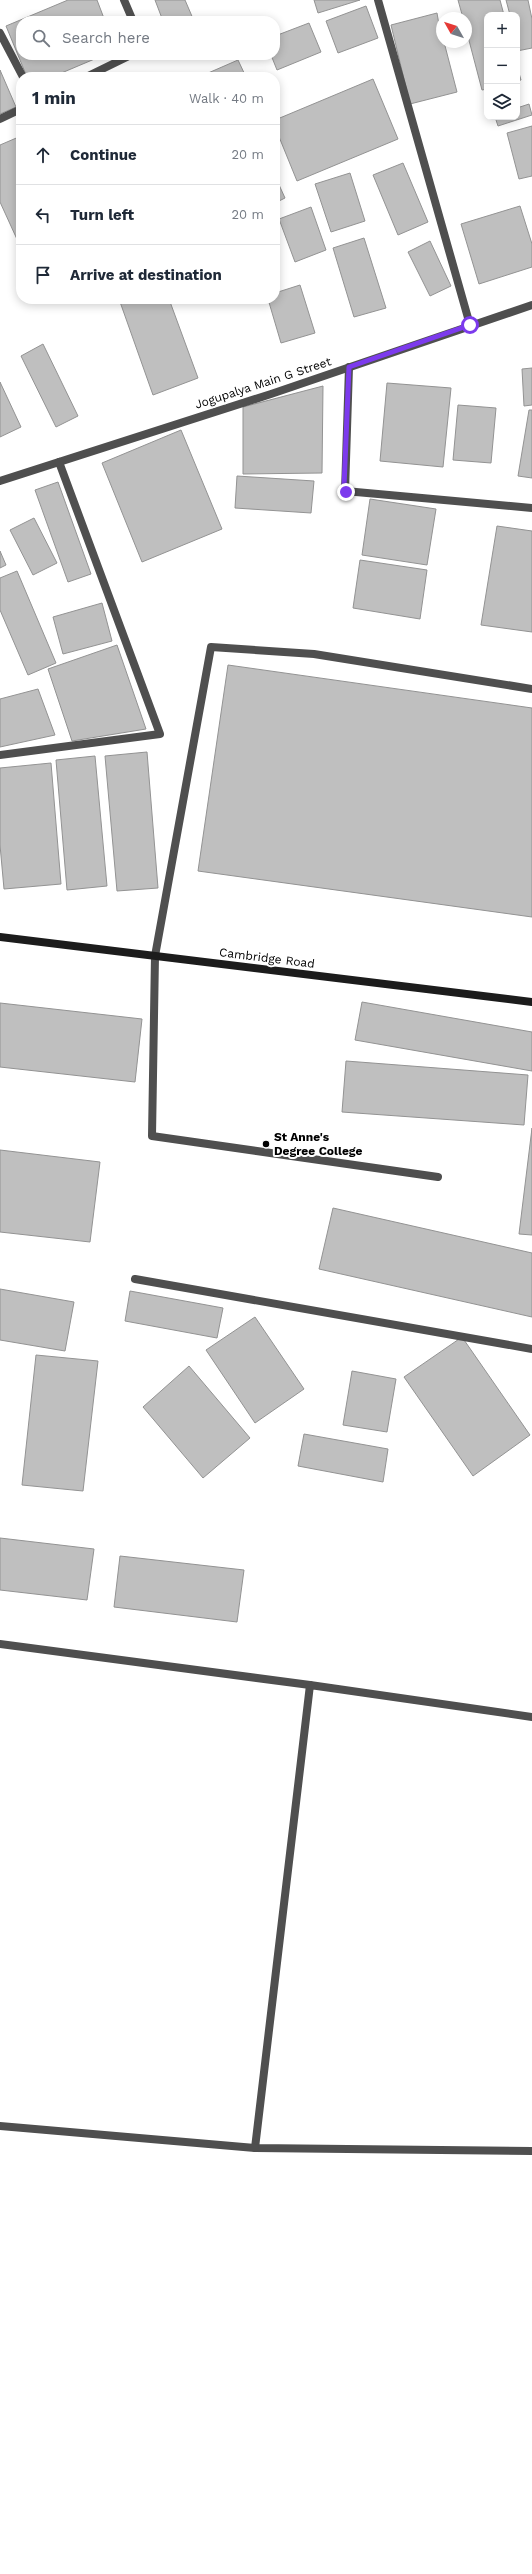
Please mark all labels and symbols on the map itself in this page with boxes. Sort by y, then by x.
north arrow [436,12,472,48]
route start [461,316,479,334]
street label: Jogupalya Main G Street [193,354,333,412]
route end [337,483,355,501]
street label: Cambridge Road [218,945,316,971]
place label: St Anne's Degree College [274,1130,363,1158]
marker: St Anne's Degree College [261,1139,271,1149]

